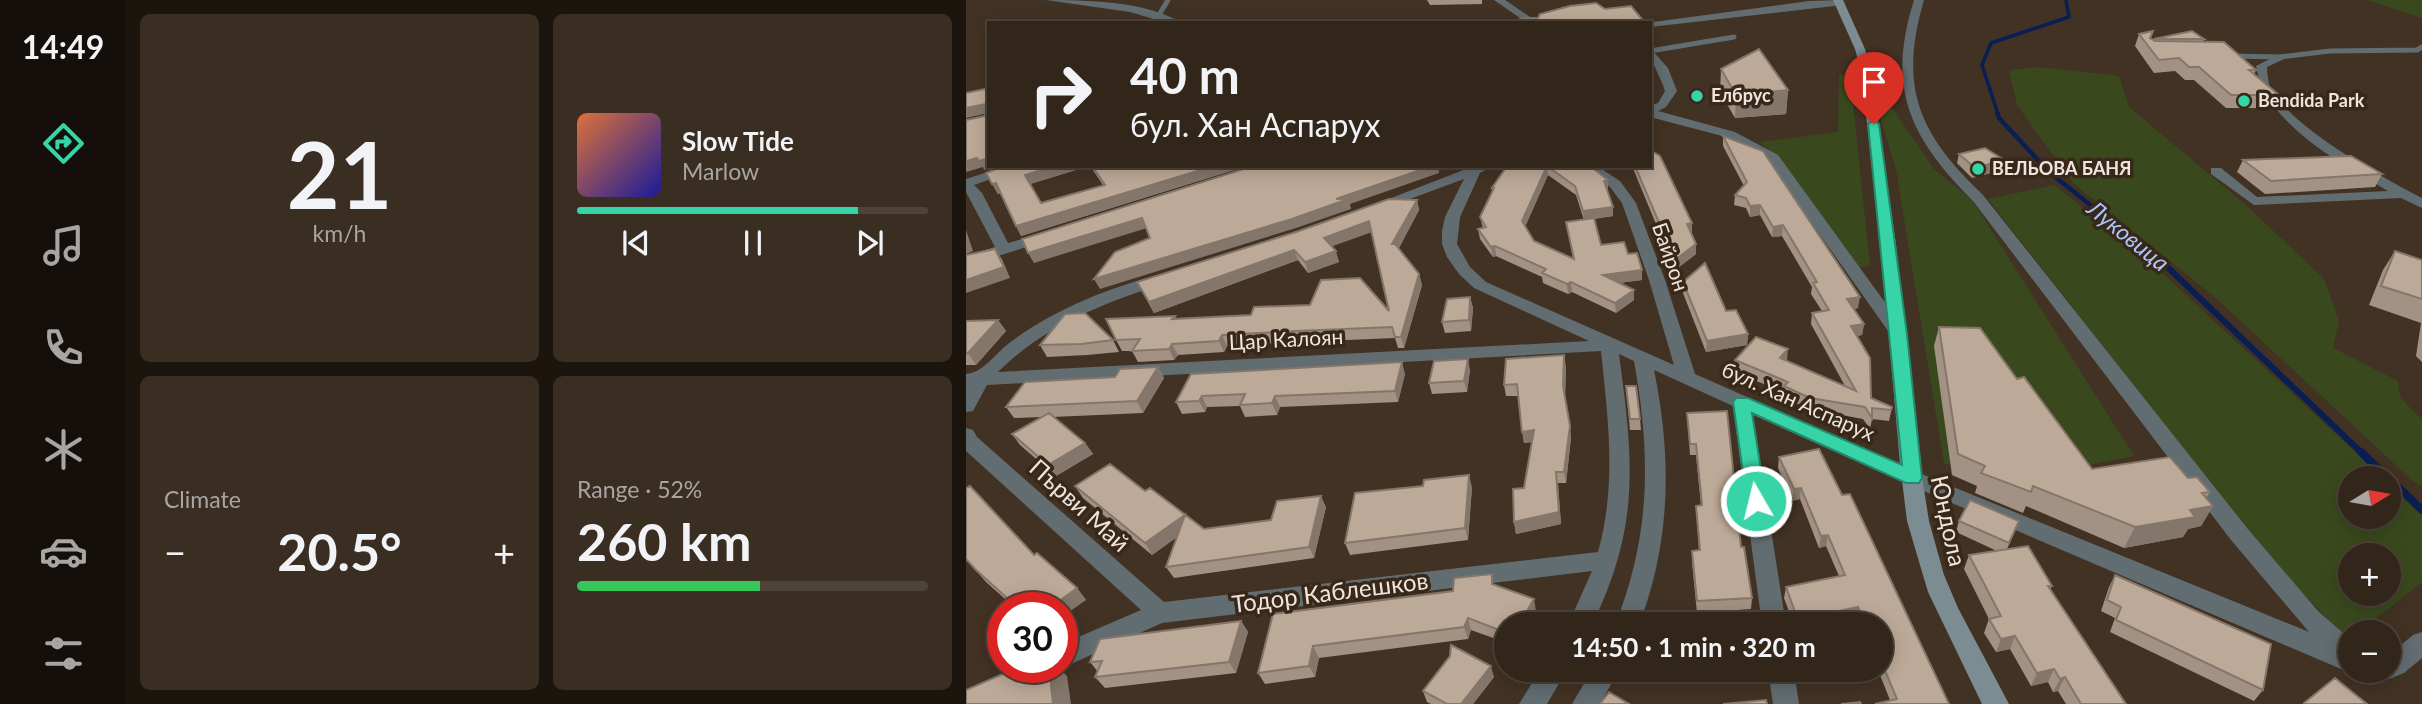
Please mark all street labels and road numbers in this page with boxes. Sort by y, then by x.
street label: Байрон [1648,219,1695,294]
street label: Цар Калоян [1228,323,1344,354]
street label: бул. Хан Аспарух [1718,356,1879,446]
street label: Първи Май [1024,452,1136,557]
street label: Юндола [1926,473,1973,569]
street label: Тодор Каблешков [1230,565,1430,618]

